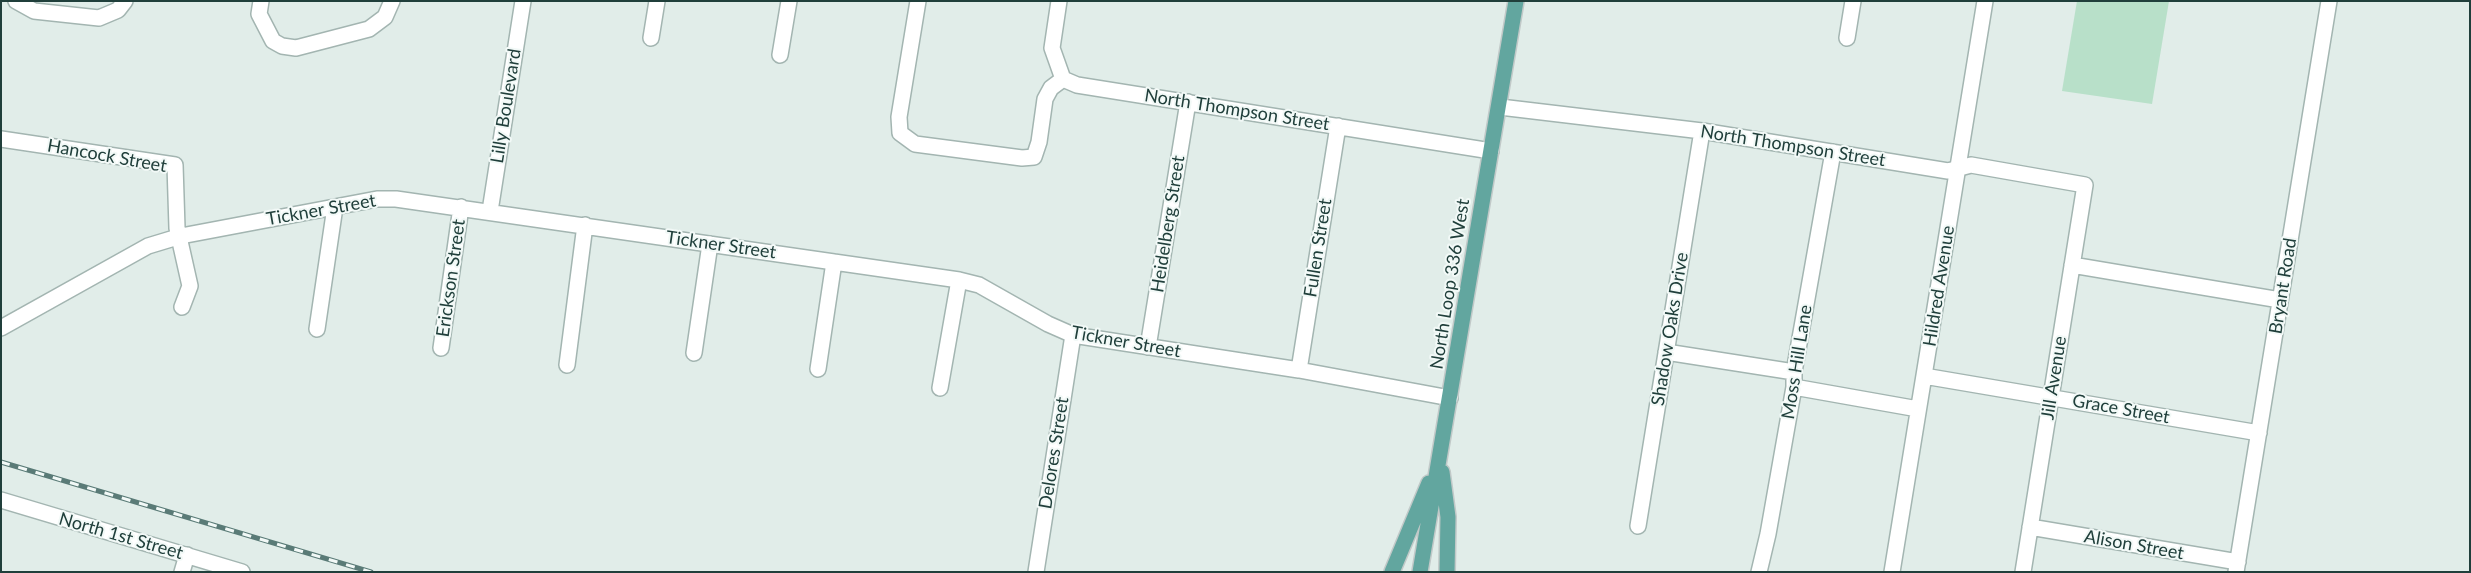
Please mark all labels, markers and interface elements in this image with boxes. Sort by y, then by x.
street label: Lilly Boulevard [486,47,526,165]
street label: North Thompson Street [1143,85,1331,135]
street label: North Thompson Street [1699,121,1887,171]
street label: Hancock Street [46,135,168,177]
street label: Heidelberg Street [1147,154,1189,294]
street label: Tickner Street [265,190,377,230]
street label: Fullen Street [1300,197,1336,299]
street label: North Loop 336 West [1426,197,1474,371]
street label: Erickson Street [432,218,470,338]
street label: Hildred Avenue [1919,224,1959,348]
street label: Tickner Street [665,227,777,263]
street label: Bryant Road [2265,236,2301,336]
street label: Shadow Oaks Drive [1647,251,1693,407]
street label: Moss Hill Lane [1777,303,1817,421]
street label: Tickner Street [1070,322,1182,362]
street label: Jill Avenue [2037,335,2071,421]
street label: Grace Street [2071,390,2171,428]
street label: Delores Street [1034,396,1074,510]
street label: North 1st Street [56,508,186,564]
street label: Alison Street [2083,526,2185,564]

